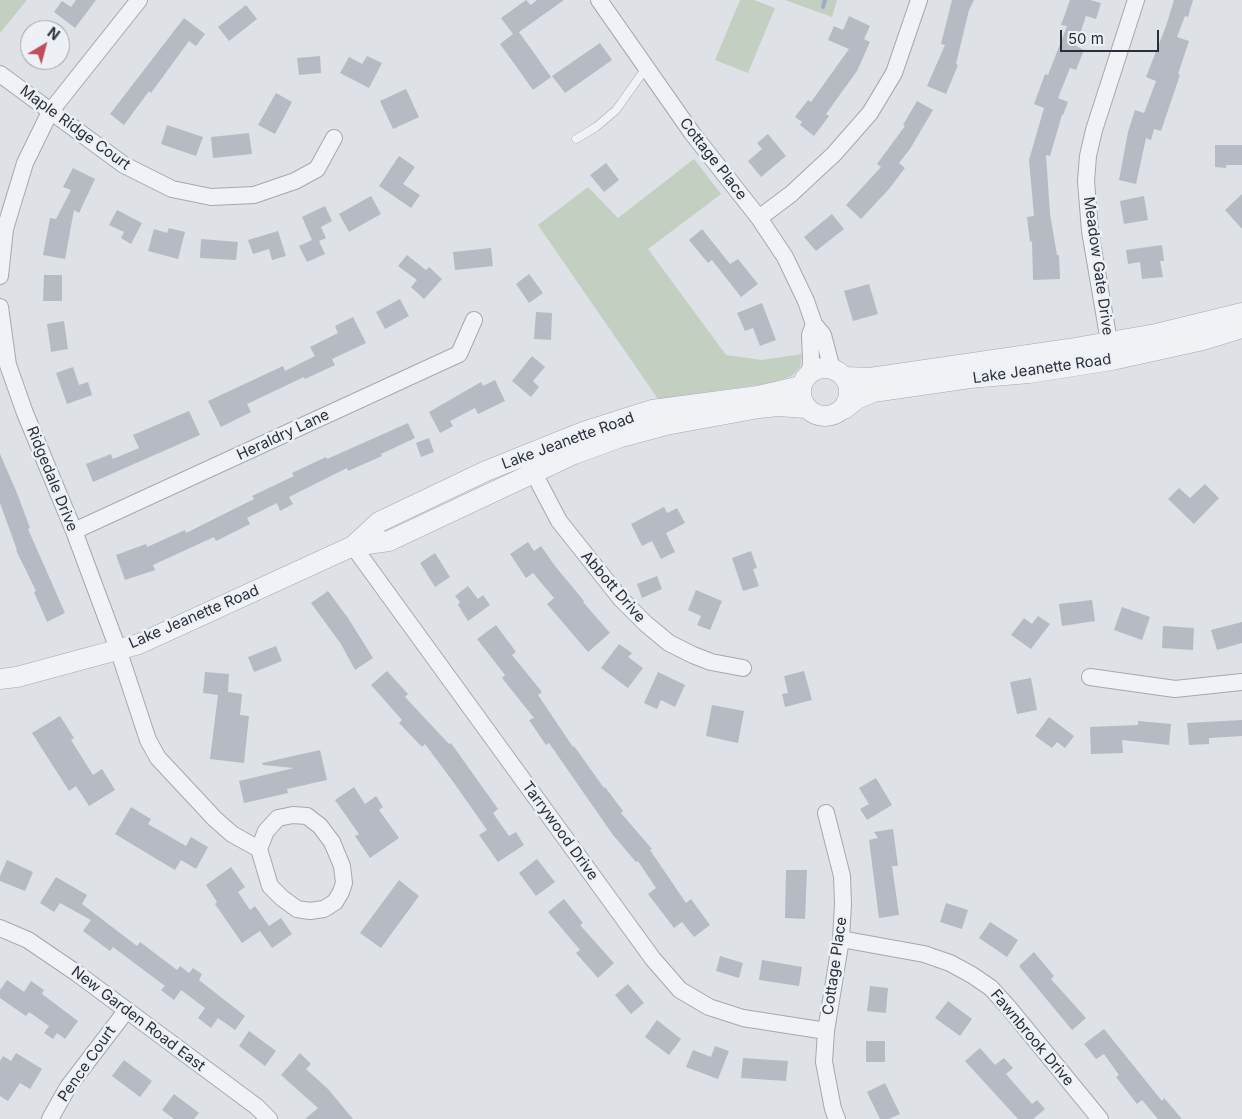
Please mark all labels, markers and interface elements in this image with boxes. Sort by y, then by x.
north arrow [20,20,70,70]
scale bar [1062,20,1161,52]
text: N [44,23,63,43]
text: 50 m [1068,29,1104,48]
street label: Maple Ridge Court [16,82,134,174]
street label: Cottage Place [675,114,751,204]
street label: Meadow Gate Drive [1079,196,1117,336]
street label: Lake Jeanette Road [972,350,1112,388]
street label: Heraldry Lane [234,406,332,464]
street label: Lake Jeanette Road [499,409,637,473]
street label: Ridgedale Drive [23,424,81,534]
street label: Abbott Drive [577,548,649,626]
street label: Lake Jeanette Road [126,581,262,653]
street label: Tarrywood Drive [518,778,602,884]
street label: Cottage Place [819,916,851,1016]
street label: New Garden Road East [68,963,208,1075]
street label: Fawnbrook Drive [986,986,1078,1090]
street label: Pence Court [54,1023,120,1105]

